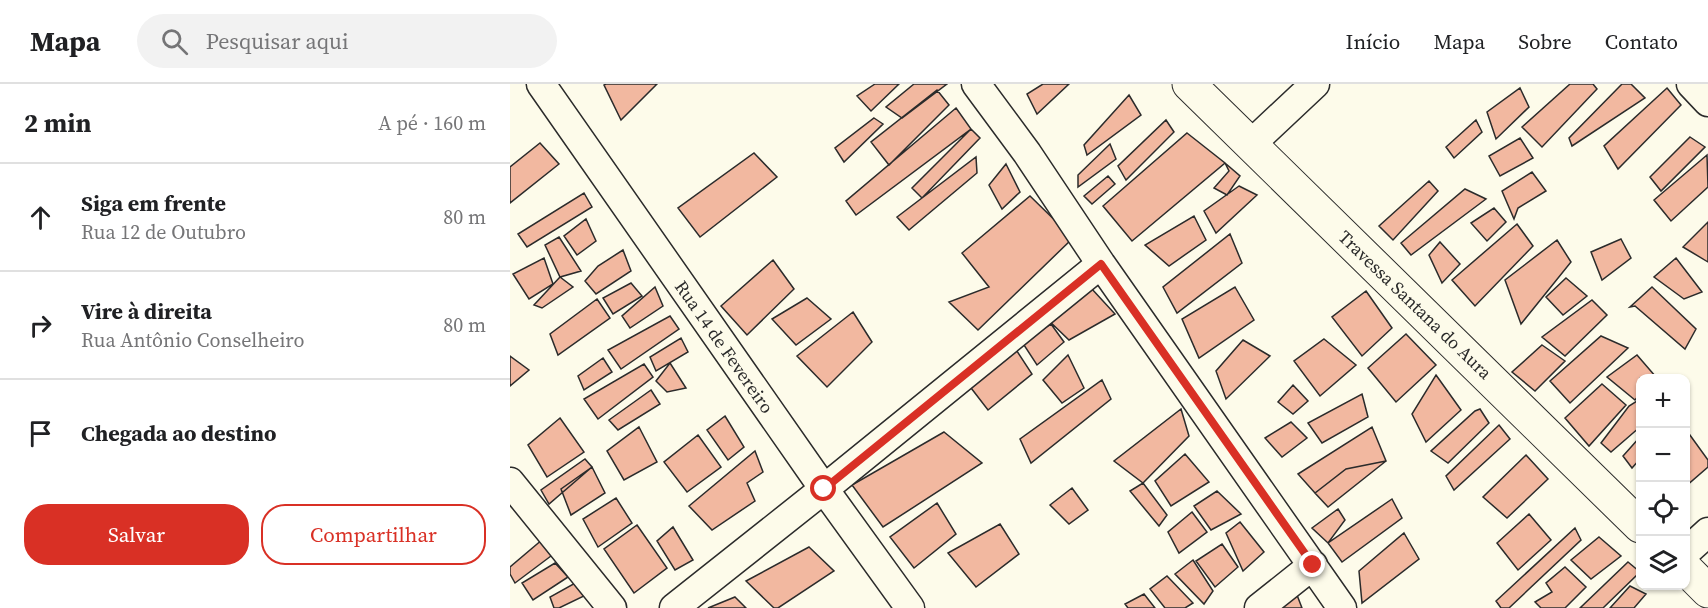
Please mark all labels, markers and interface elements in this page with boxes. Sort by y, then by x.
search box [137,14,557,68]
text: Mapa [30,22,101,60]
icon: search [158,25,191,58]
text: Pesquisar aqui [206,26,348,56]
text: Início [1346,27,1400,56]
text: Mapa [1433,27,1485,56]
text: Sobre [1518,27,1572,56]
text: Contato [1605,27,1678,56]
text: 2 min [24,105,91,141]
text: A pé · 160 m [378,109,486,137]
text: Siga em frente [81,188,226,218]
icon: ahead [24,201,57,234]
text: 80 m [443,203,486,231]
text: Rua 12 de Outubro [81,218,246,246]
street label: Travessa Santana do Aura [1333,225,1498,385]
street label: Rua 14 de Fevereiro [669,275,780,418]
text: Vire à direita [81,296,212,326]
icon: right [24,309,57,342]
text: 80 m [443,311,486,339]
text: Rua Antônio Conselheiro [81,326,305,354]
map controls [1636,374,1690,590]
button: + [1636,374,1690,428]
icon: arrive [24,417,57,450]
text: Chegada ao destino [81,418,276,448]
button: − [1636,428,1690,482]
route start [810,475,836,501]
button: locate [1636,482,1690,536]
button: Salvar [24,504,249,565]
button: Compartilhar [261,504,486,565]
button: layers [1636,536,1690,590]
route end [1299,551,1325,577]

